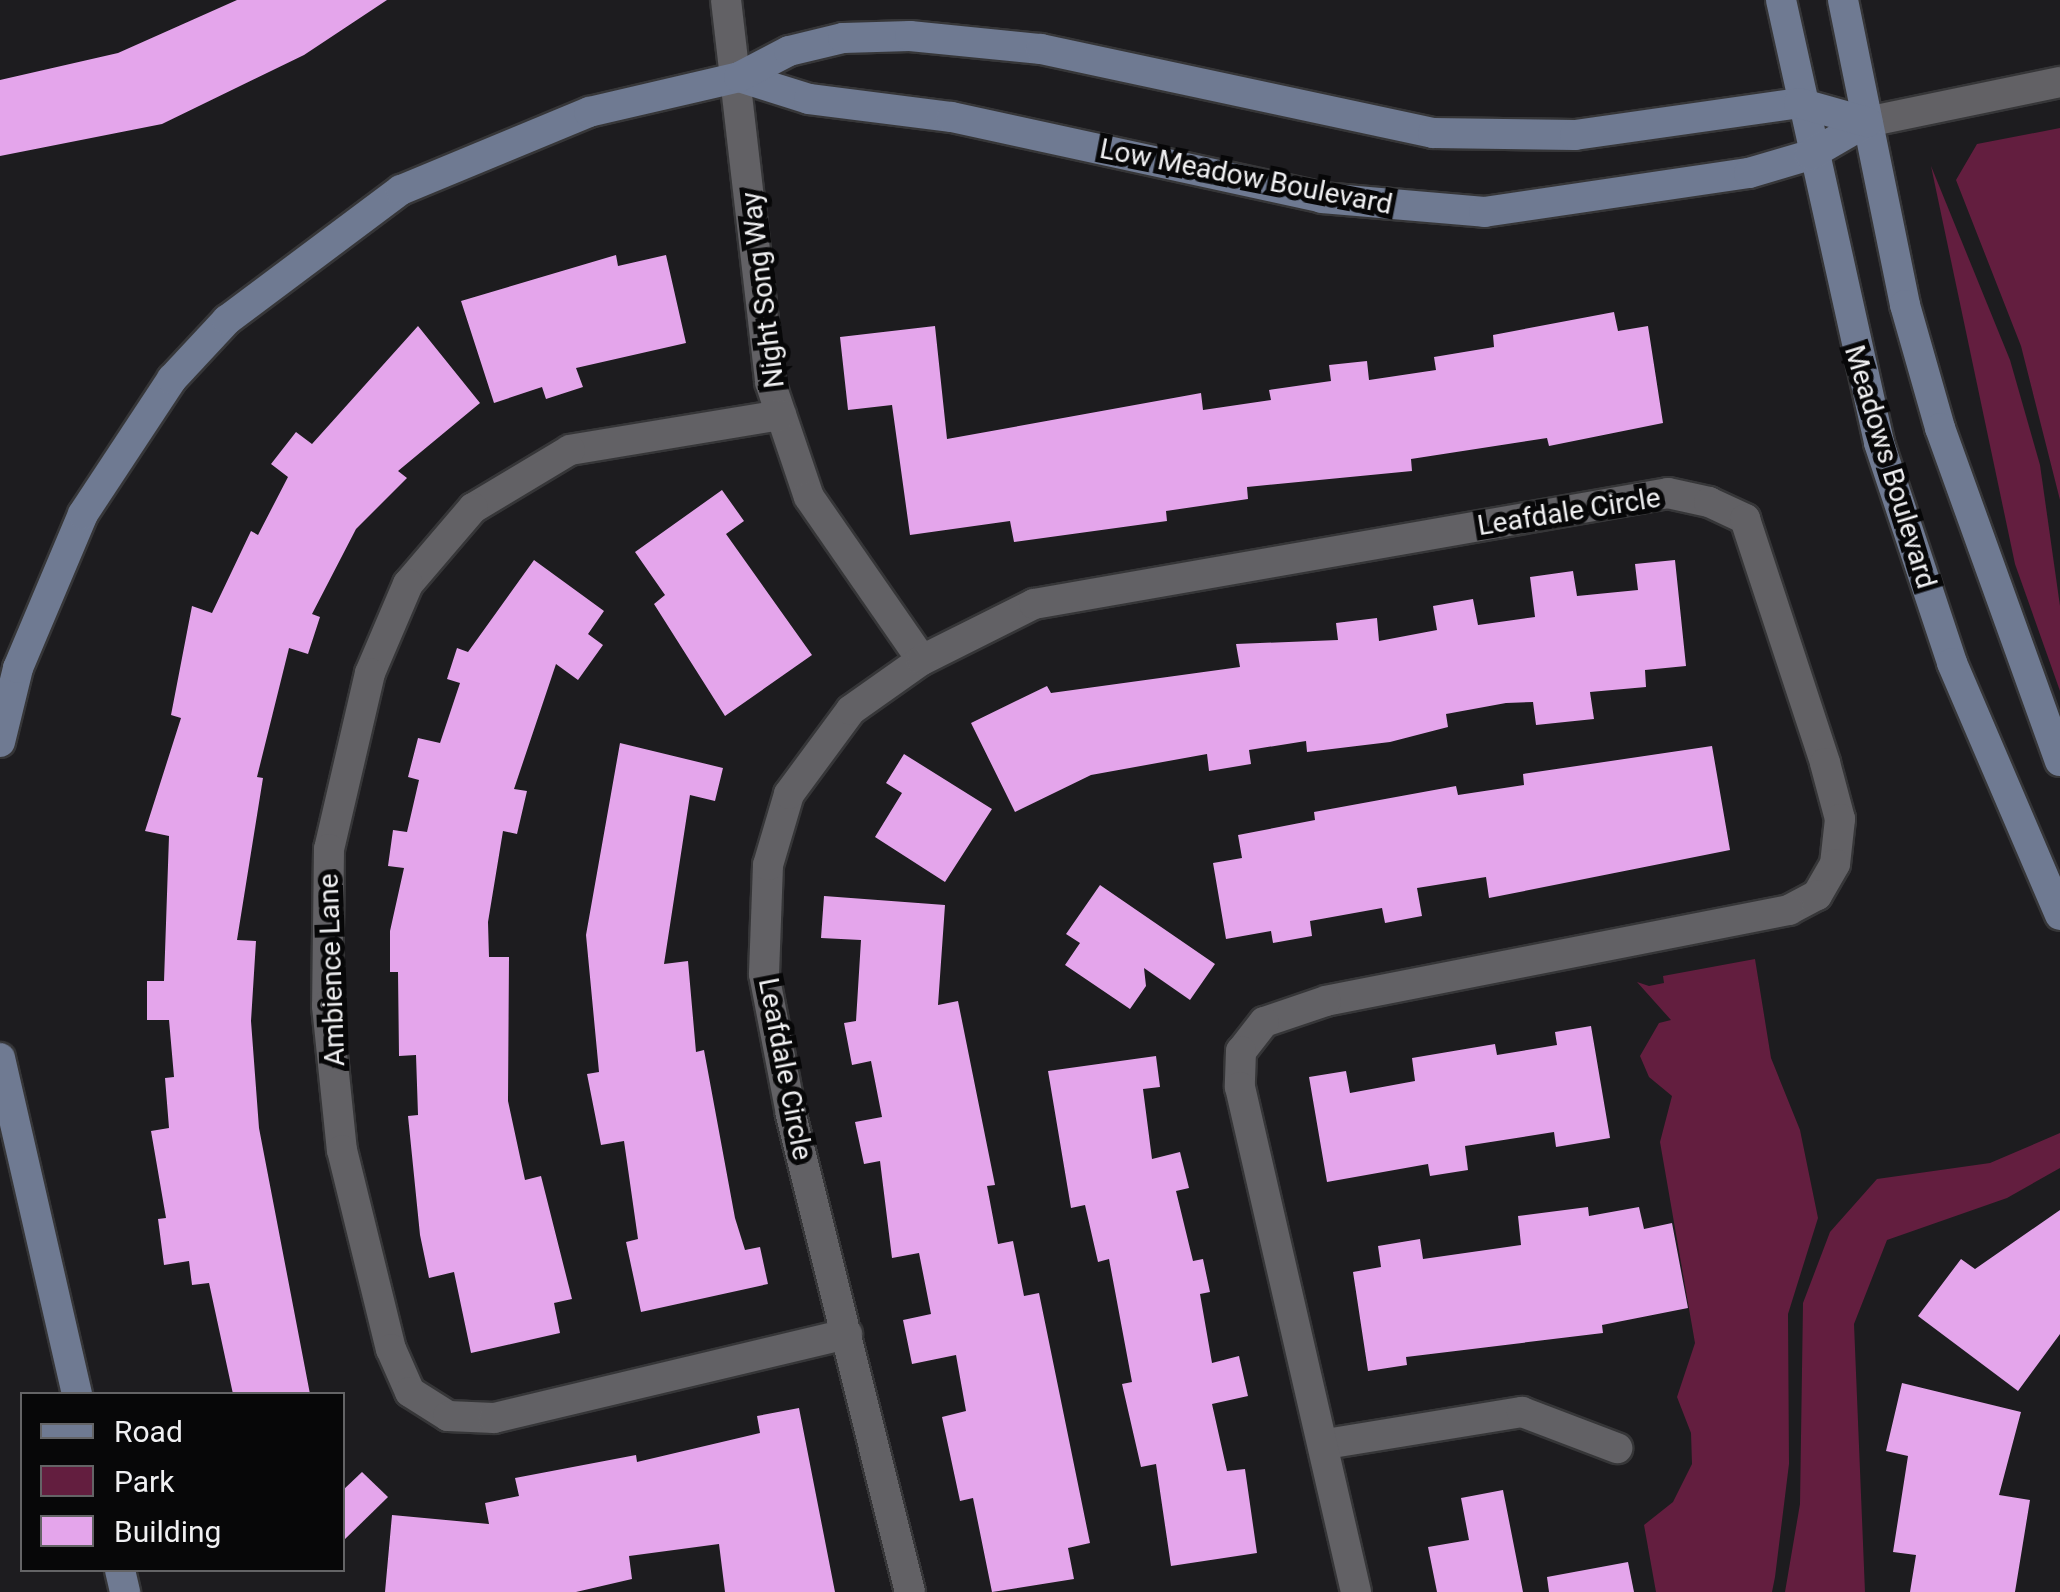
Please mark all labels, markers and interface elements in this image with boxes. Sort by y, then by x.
street label: Low Meadow Boulevard [1097,132,1395,222]
street label: Night Song Way [734,190,792,390]
street label: Meadows Boulevard [1837,341,1943,593]
street label: Leafdale Circle [1475,481,1663,543]
street label: Ambience Lane [312,873,352,1067]
street label: Leafdale Circle [751,975,819,1163]
legend [20,1392,345,1572]
text: Road [114,1414,183,1449]
text: Park [114,1464,174,1499]
text: Building [114,1514,221,1549]

